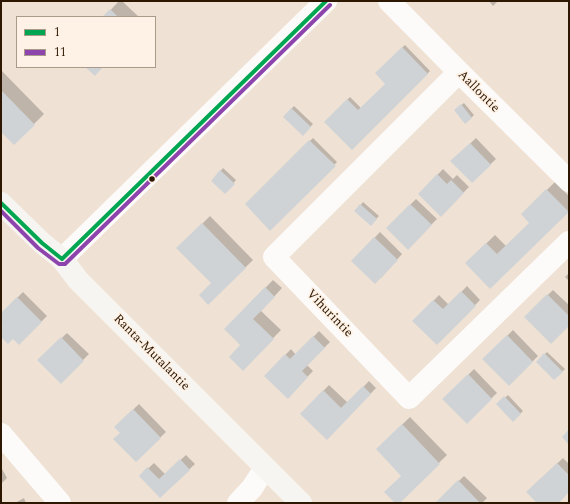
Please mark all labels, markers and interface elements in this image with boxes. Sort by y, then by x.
legend [16,16,156,68]
text: 1 [54,23,60,42]
text: 11 [54,43,66,62]
street label: Aallontie [454,68,502,116]
unlabelled marker [147,174,157,184]
street label: Vihurintie [302,287,356,341]
street label: Ranta-Mutalantie [110,312,192,394]

